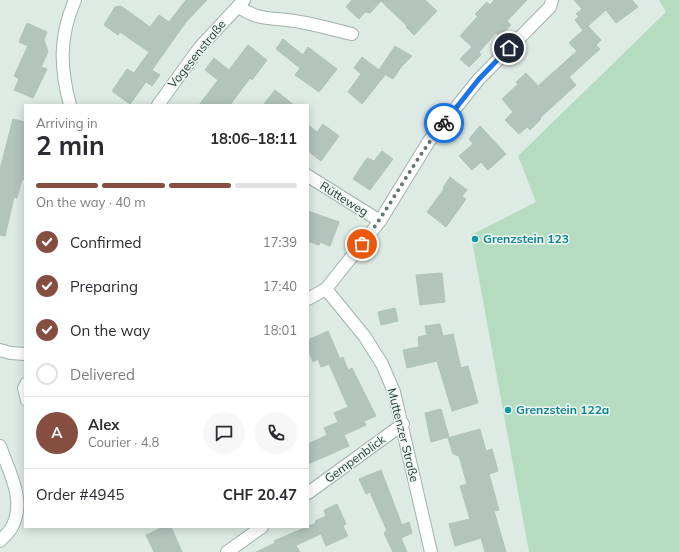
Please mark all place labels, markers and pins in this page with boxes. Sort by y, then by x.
pin [492,31,526,65]
pin [345,227,379,261]
place label: Grenzstein 123 [483,231,569,246]
marker: Grenzstein 123 [470,234,480,244]
place label: Grenzstein 122a [516,402,609,417]
marker: Grenzstein 122a [503,405,513,415]

